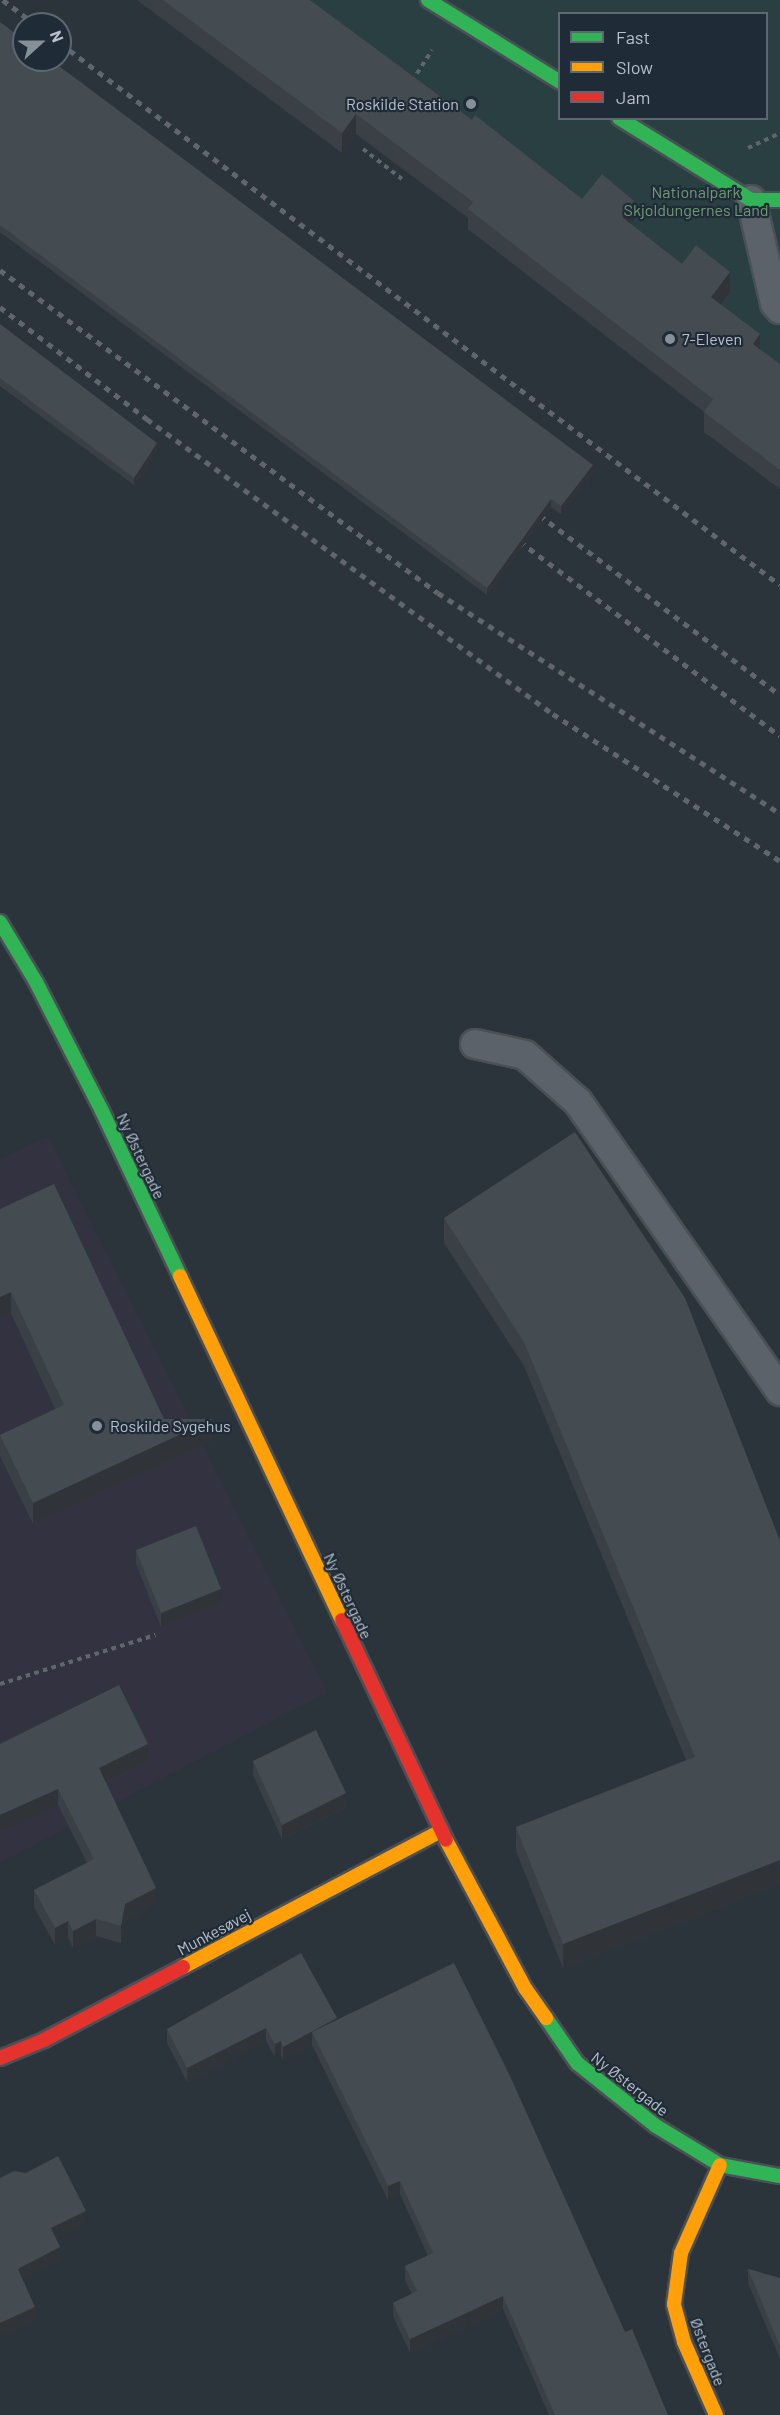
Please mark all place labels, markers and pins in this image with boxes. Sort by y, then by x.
place label: Roskilde Station [346,94,459,114]
marker: Roskilde Station [464,97,478,111]
place label: 7-Eleven [682,329,742,349]
marker: 7-Eleven [663,332,677,346]
place label: Roskilde Sygehus [110,1416,231,1436]
marker: Roskilde Sygehus [88,1417,106,1435]

